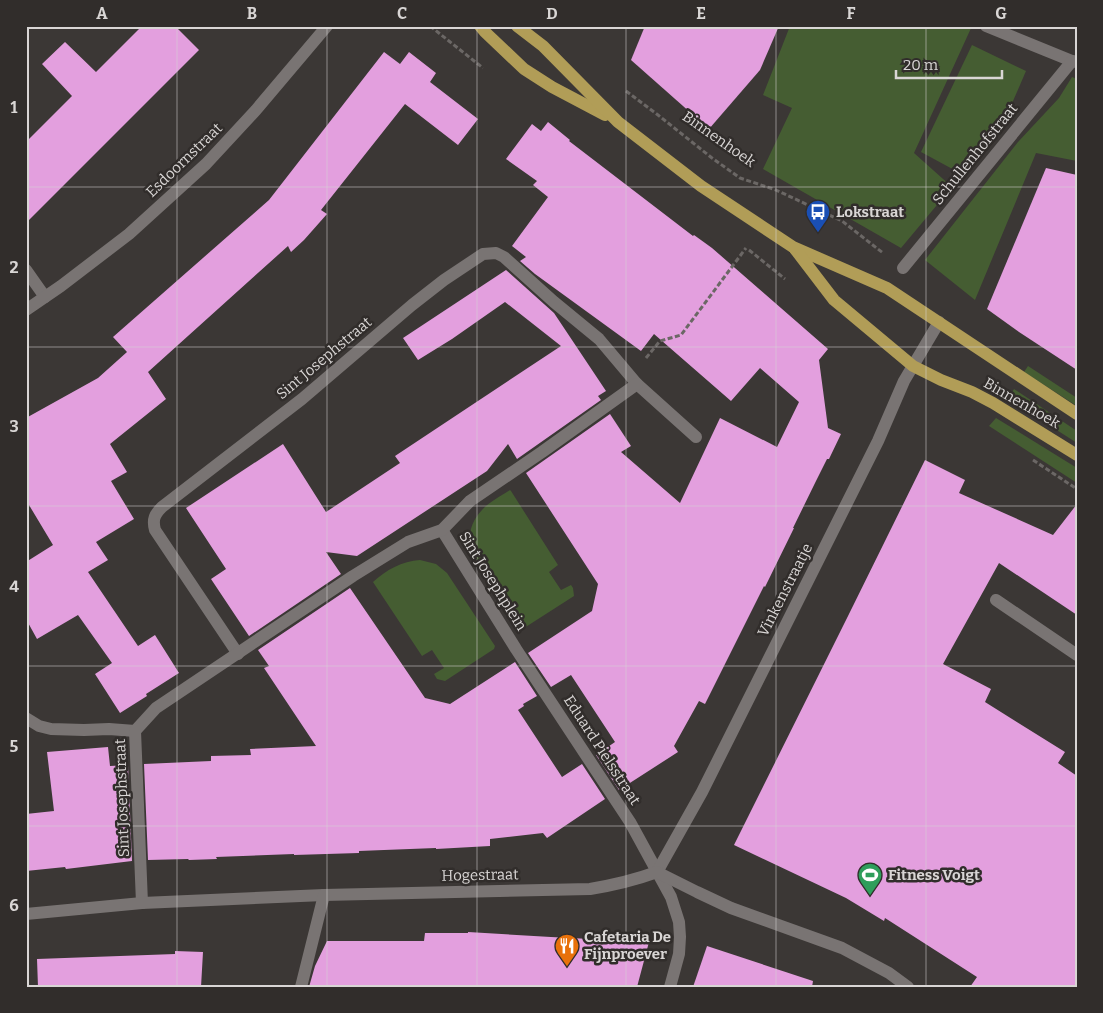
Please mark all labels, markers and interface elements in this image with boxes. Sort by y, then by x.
text: A [96,4,108,23]
text: B [247,4,257,23]
text: C [397,4,407,23]
text: D [546,4,558,23]
text: E [696,4,706,23]
text: F [847,4,856,23]
text: G [995,4,1007,23]
scale bar [896,48,1002,80]
text: 20 m [903,56,939,74]
text: 1 [11,98,18,117]
street label: Schullenhofstraat [929,99,1022,208]
street label: Binnenhoek [679,107,759,171]
street label: Esdoornstraat [142,119,226,201]
bus stop icon: Lokstraat [805,199,831,233]
place label: Lokstraat [836,203,904,221]
text: 2 [9,258,19,277]
street label: Sint Josephstraat [273,313,376,403]
street label: Binnenhoek [981,374,1064,432]
text: 3 [9,417,19,436]
street label: Sint Josephplein [455,528,531,634]
street label: Vinkenstraatje [754,540,816,640]
text: 4 [9,577,19,596]
street label: Eduard Pielsstraat [560,692,644,809]
text: 5 [10,737,19,756]
street label: Sint Josephstraat [111,738,133,858]
sports icon: Fitness Voigt [857,862,883,896]
street label: Hogestraat [441,865,519,885]
place label: Fitness Voigt [888,866,980,884]
text: 6 [9,896,19,915]
place label: Cafetaria De Fijnproever [584,928,671,963]
restaurant icon: Cafetaria De Fijnproever [554,933,580,967]

